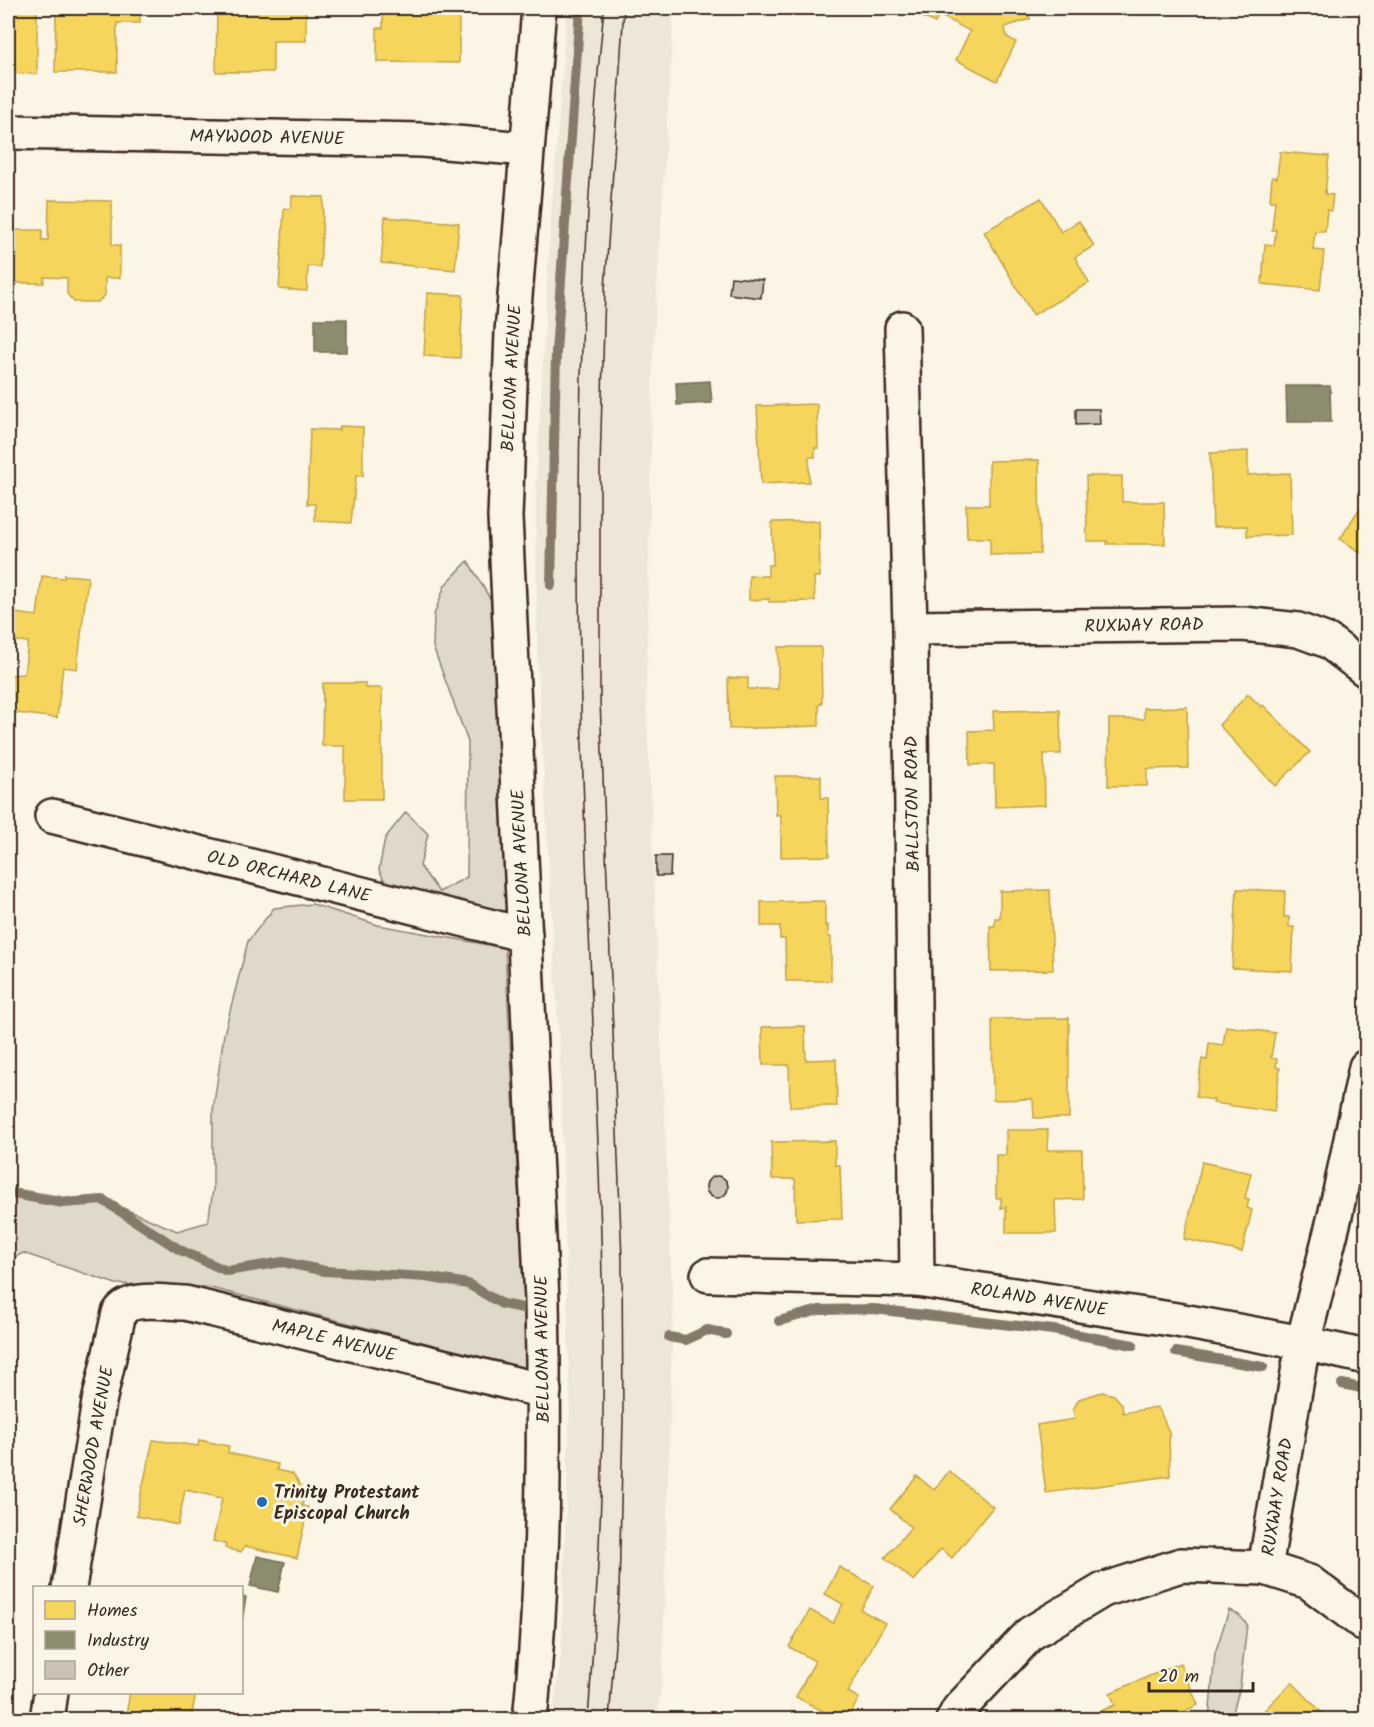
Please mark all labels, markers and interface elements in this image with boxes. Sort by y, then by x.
street label: MAYWOOD AVENUE [189,123,345,154]
street label: BELLONA AVENUE [494,303,531,453]
street label: RUXWAY ROAD [1084,611,1204,642]
street label: BALLSTON ROAD [898,735,929,872]
street label: BELLONA AVENUE [504,788,541,937]
street label: OLD ORCHARD LANE [204,843,374,912]
street label: BELLONA AVENUE [528,1274,559,1423]
street label: ROLAND AVENUE [968,1275,1110,1326]
street label: MAPLE AVENUE [269,1312,399,1371]
street label: SHERWOOD AVENUE [66,1363,123,1529]
street label: RUXWAY ROAD [1255,1436,1302,1558]
place label: Trinity Protestant Episcopal Church [274,1479,420,1529]
marker: Trinity Protestant Episcopal Church [255,1495,269,1509]
legend [33,1586,243,1694]
text: Homes [87,1597,138,1626]
text: Industry [87,1627,149,1656]
scale bar [1149,1655,1252,1693]
text: Other [87,1657,130,1686]
text: 20 m [1158,1663,1199,1692]

